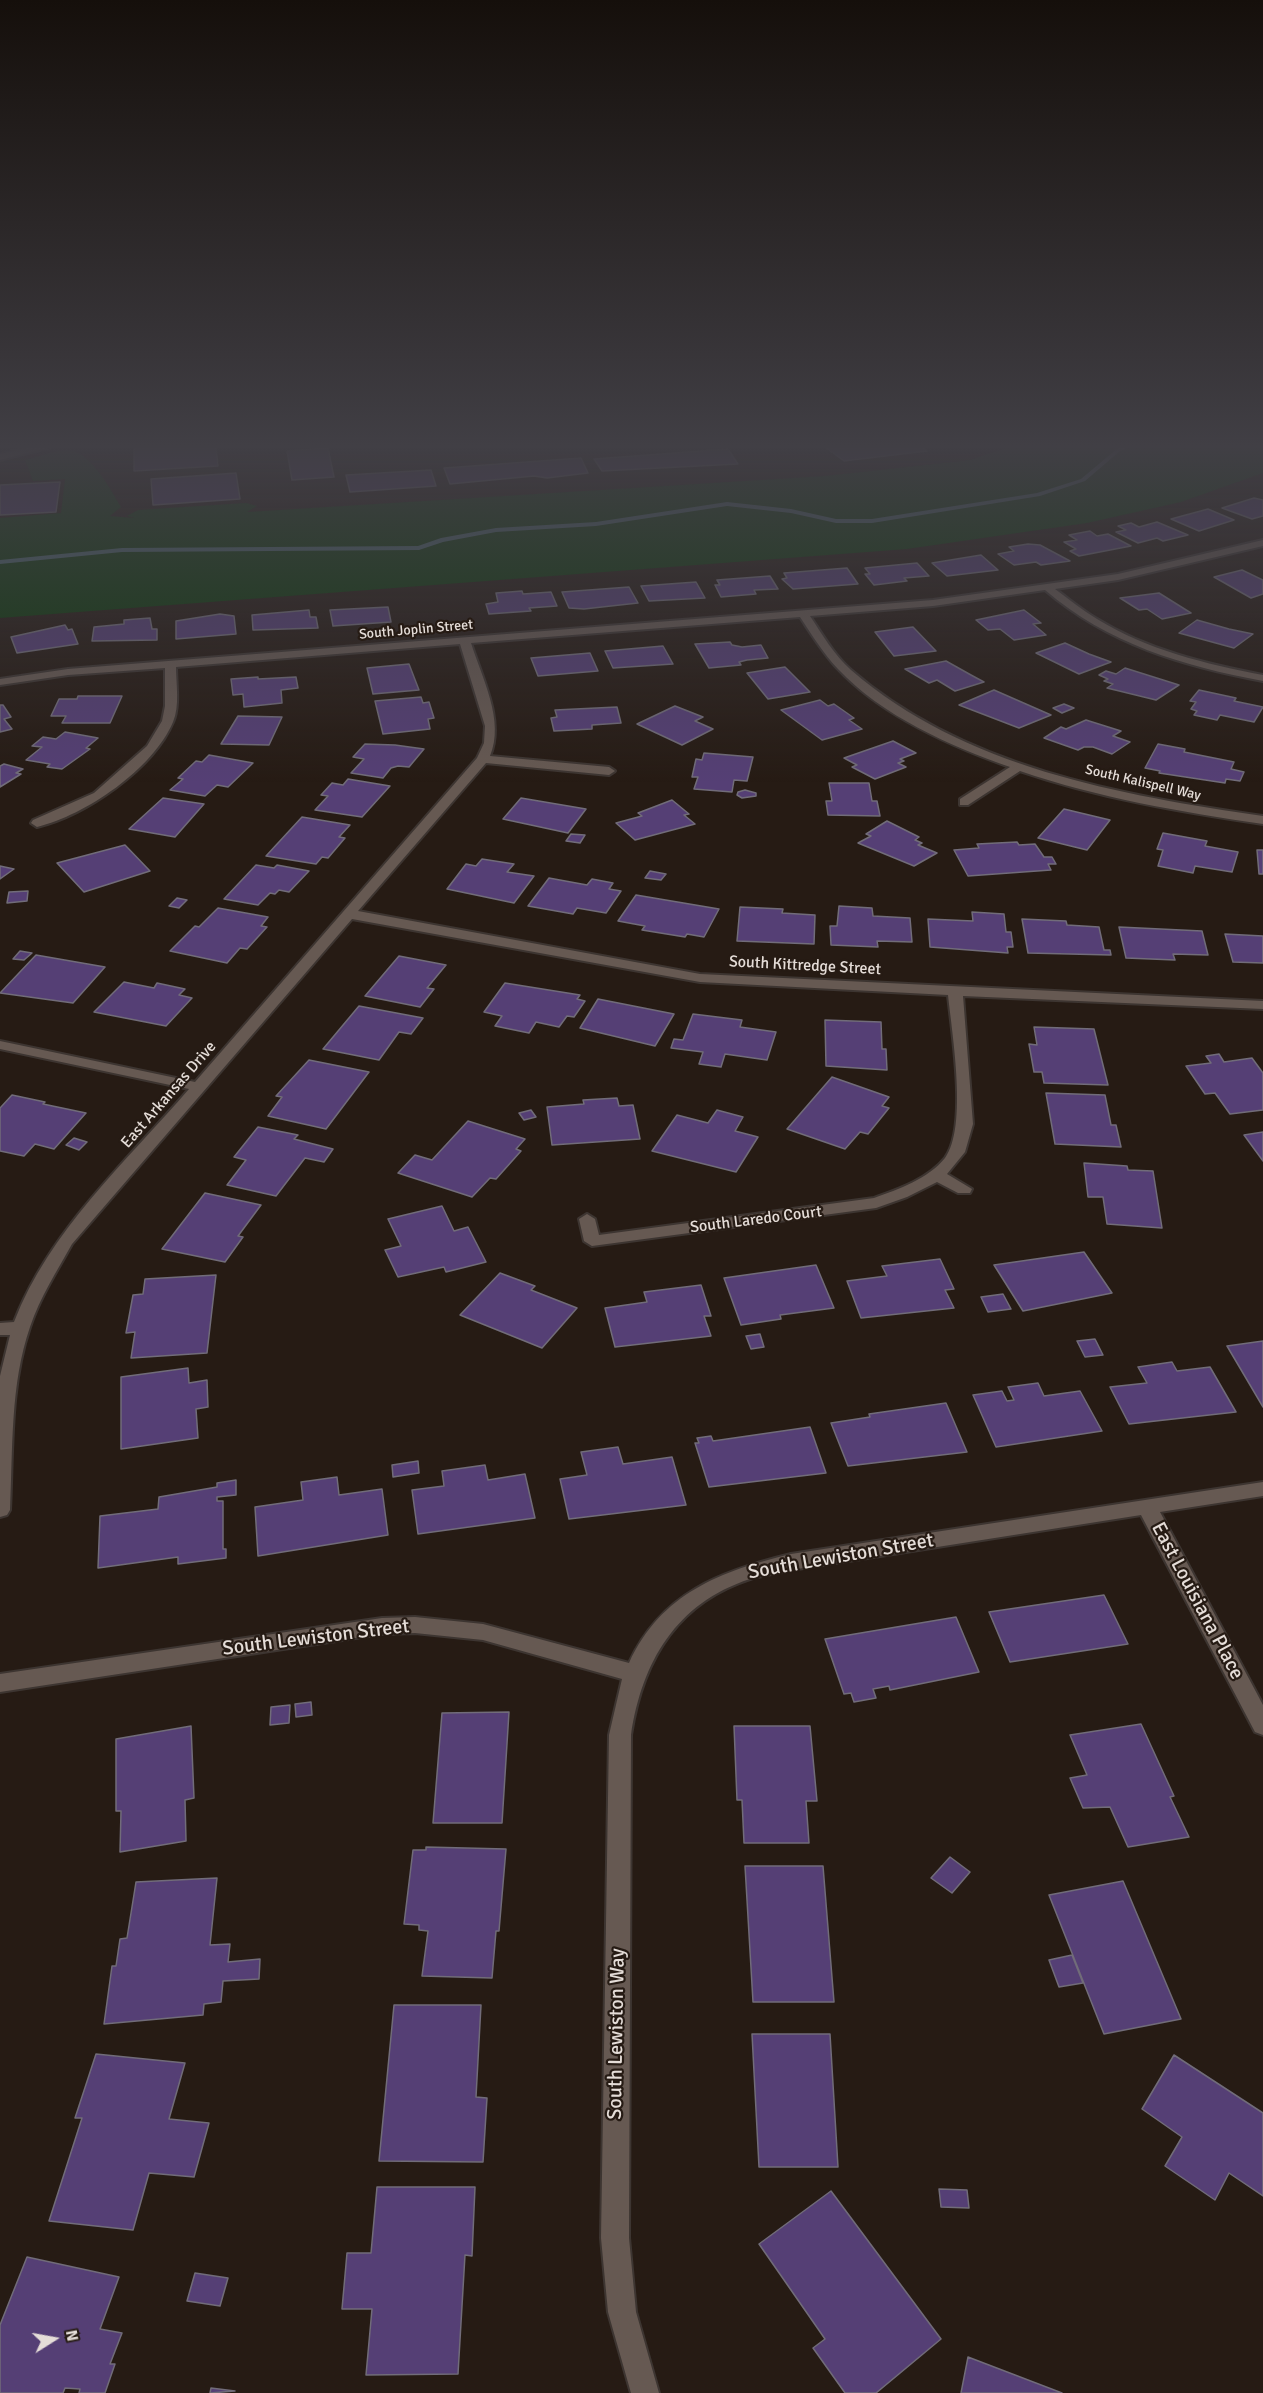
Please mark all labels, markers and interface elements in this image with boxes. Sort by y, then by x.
street label: South Joplin Street [358,617,474,643]
street label: South Kalispell Way [1084,762,1202,804]
street label: South Kittredge Street [728,952,882,980]
street label: East Arkansas Drive [117,1038,221,1152]
street label: South Laredo Court [689,1202,823,1238]
street label: East Louisiana Place [1145,1518,1249,1684]
street label: South Lewiston Street [746,1529,936,1585]
street label: South Lewiston Street [221,1615,411,1661]
street label: South Lewiston Way [604,1948,630,2120]
north arrow [24,2309,84,2369]
text: N [61,2328,83,2343]

